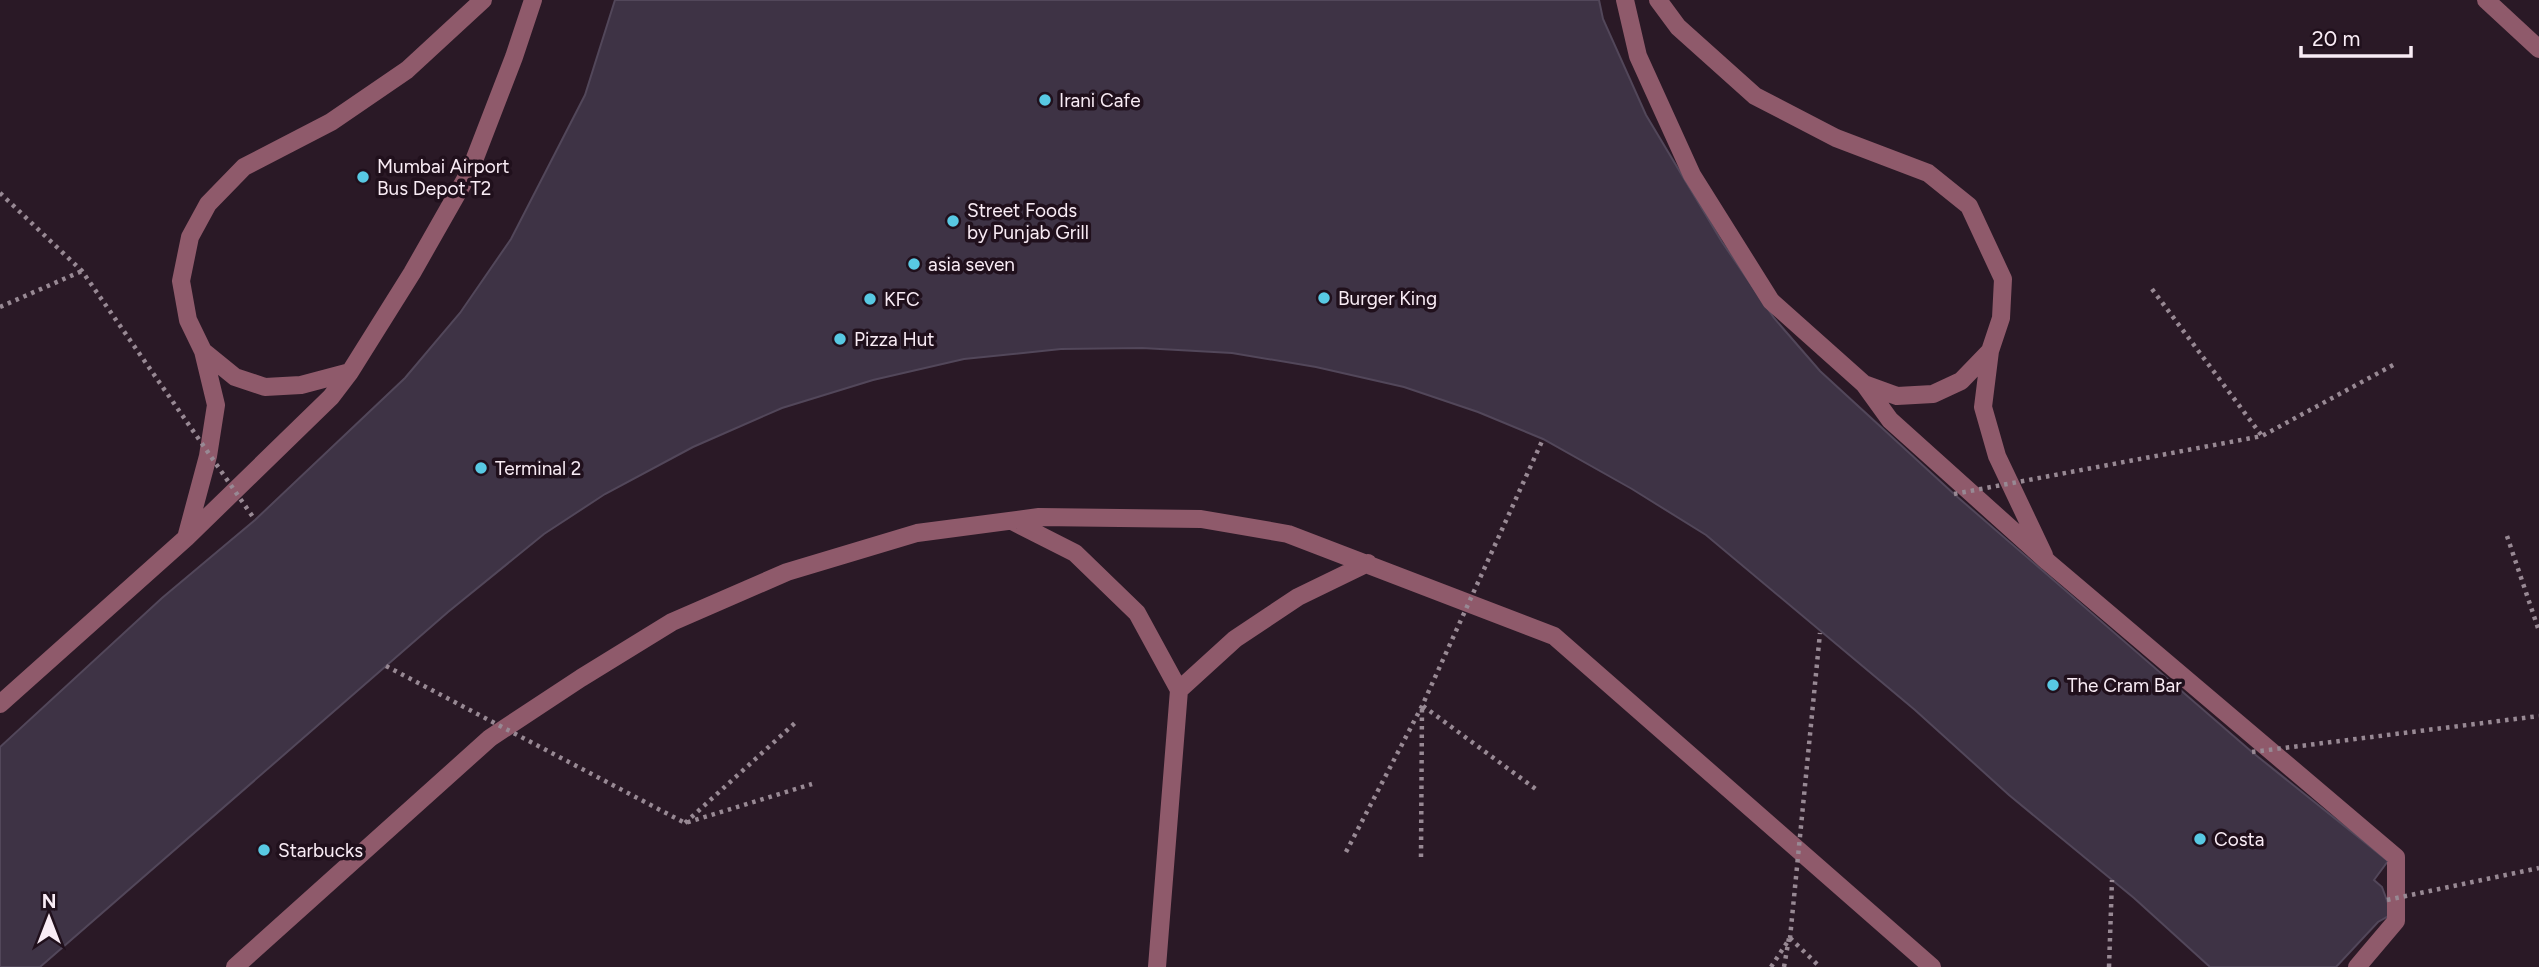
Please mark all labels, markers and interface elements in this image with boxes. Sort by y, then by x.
scale bar [2301,14,2411,58]
text: 20 m [2312,26,2360,51]
place label: Irani Cafe [1059,89,1141,112]
marker: Irani Cafe [1037,92,1053,108]
place label: Mumbai Airport Bus Depot T2 [377,155,509,200]
marker: Mumbai Airport Bus Depot T2 [355,169,371,185]
place label: Street Foods by Punjab Grill [967,199,1089,244]
marker: Street Foods by Punjab Grill [945,213,961,229]
place label: asia seven [928,253,1015,276]
marker: asia seven [906,256,922,272]
place label: Burger King [1338,287,1437,310]
place label: KFC [884,288,920,311]
marker: Burger King [1316,290,1332,306]
marker: KFC [862,291,878,307]
place label: Pizza Hut [854,328,935,351]
marker: Pizza Hut [832,331,848,347]
place label: Terminal 2 [495,457,581,480]
marker: Terminal 2 [473,460,489,476]
place label: The Cram Bar [2067,674,2182,697]
marker: The Cram Bar [2045,677,2061,693]
place label: Costa [2214,828,2264,851]
marker: Costa [2192,831,2208,847]
place label: Starbucks [278,839,363,862]
marker: Starbucks [256,842,272,858]
north arrow [14,883,84,953]
text: N [42,890,56,913]

